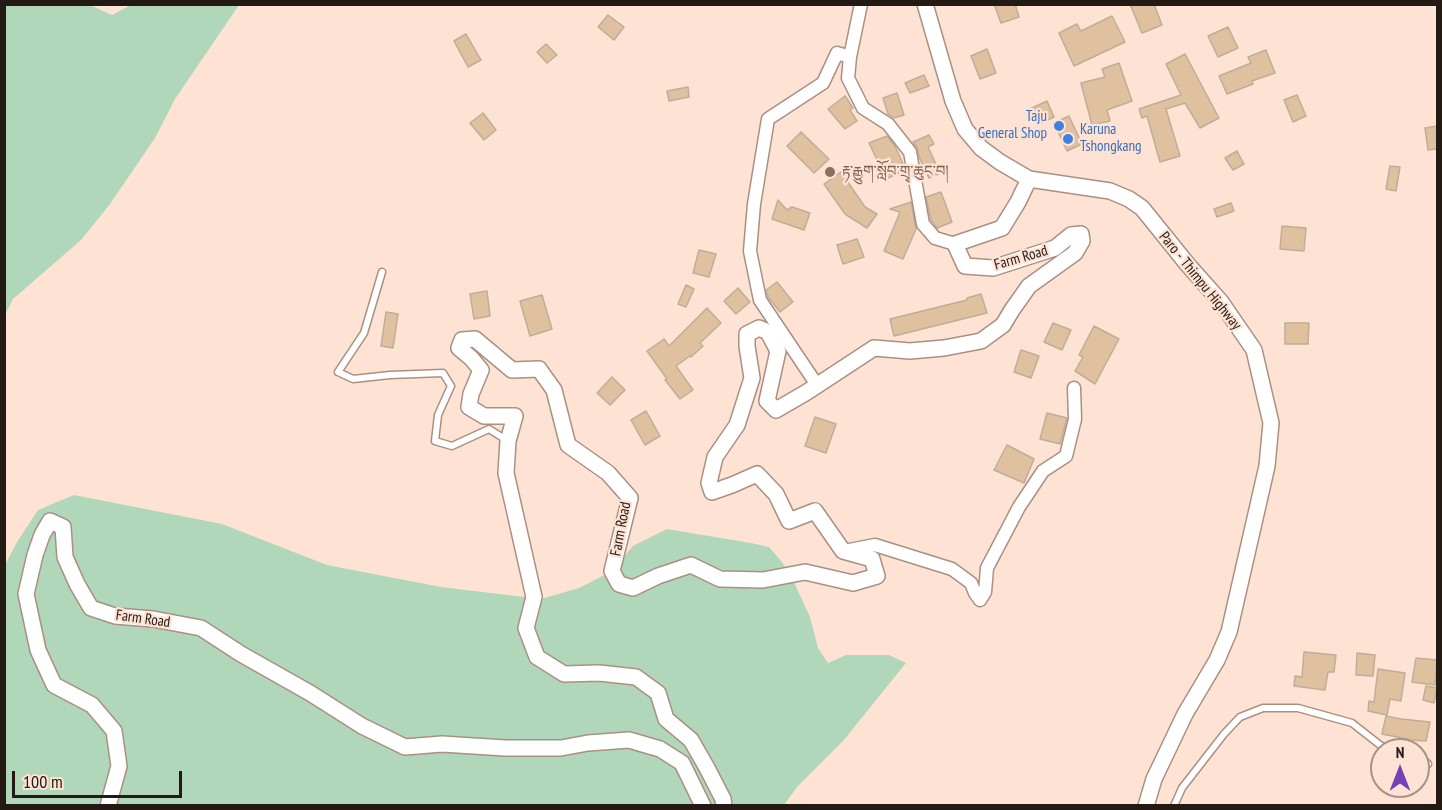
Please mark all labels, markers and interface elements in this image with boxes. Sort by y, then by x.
place label: Taju General Shop [978,108,1047,143]
marker: Taju General Shop [1052,119,1066,133]
place label: Karuna Tshongkang [1080,121,1142,156]
marker: Karuna Tshongkang [1061,132,1075,146]
place label: རྟ་རྒྱུག་སློབ་གྲྭ་ཆུང་བ། [842,163,949,181]
marker: རྟ་རྒྱུག་སློབ་གྲྭ་ཆུང་བ། [823,165,837,179]
street label: Paro - Thimpu Highway [1155,228,1245,334]
street label: Farm Road [992,242,1050,274]
street label: Farm Road [607,500,635,558]
street label: Farm Road [115,606,171,632]
north arrow [1370,738,1430,798]
text: N [1396,742,1404,762]
scale bar [15,759,184,797]
text: 100 m [23,770,63,793]

